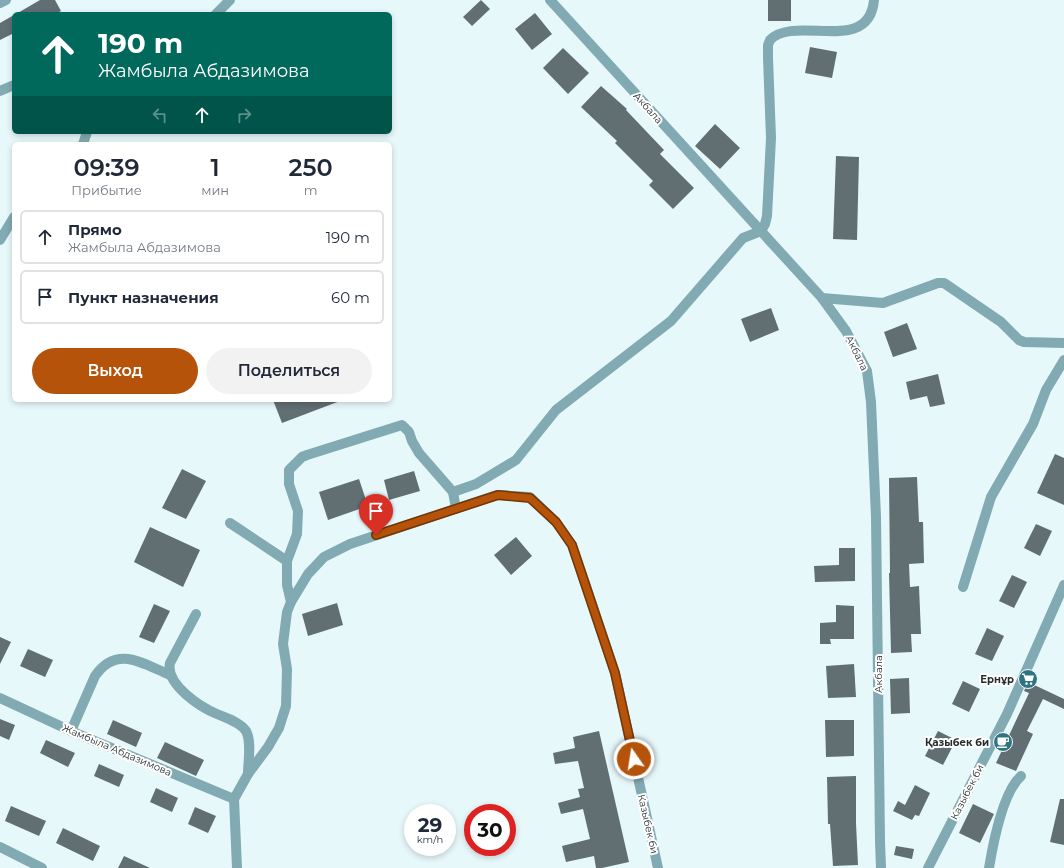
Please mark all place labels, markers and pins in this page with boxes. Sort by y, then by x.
pin [359,494,393,535]
supermarket icon: Ернұр [1017,668,1039,690]
place label: Ернұр [980,673,1014,686]
cafe icon: Қазыбек би [992,731,1014,753]
place label: Қазыбек би [925,736,989,749]

